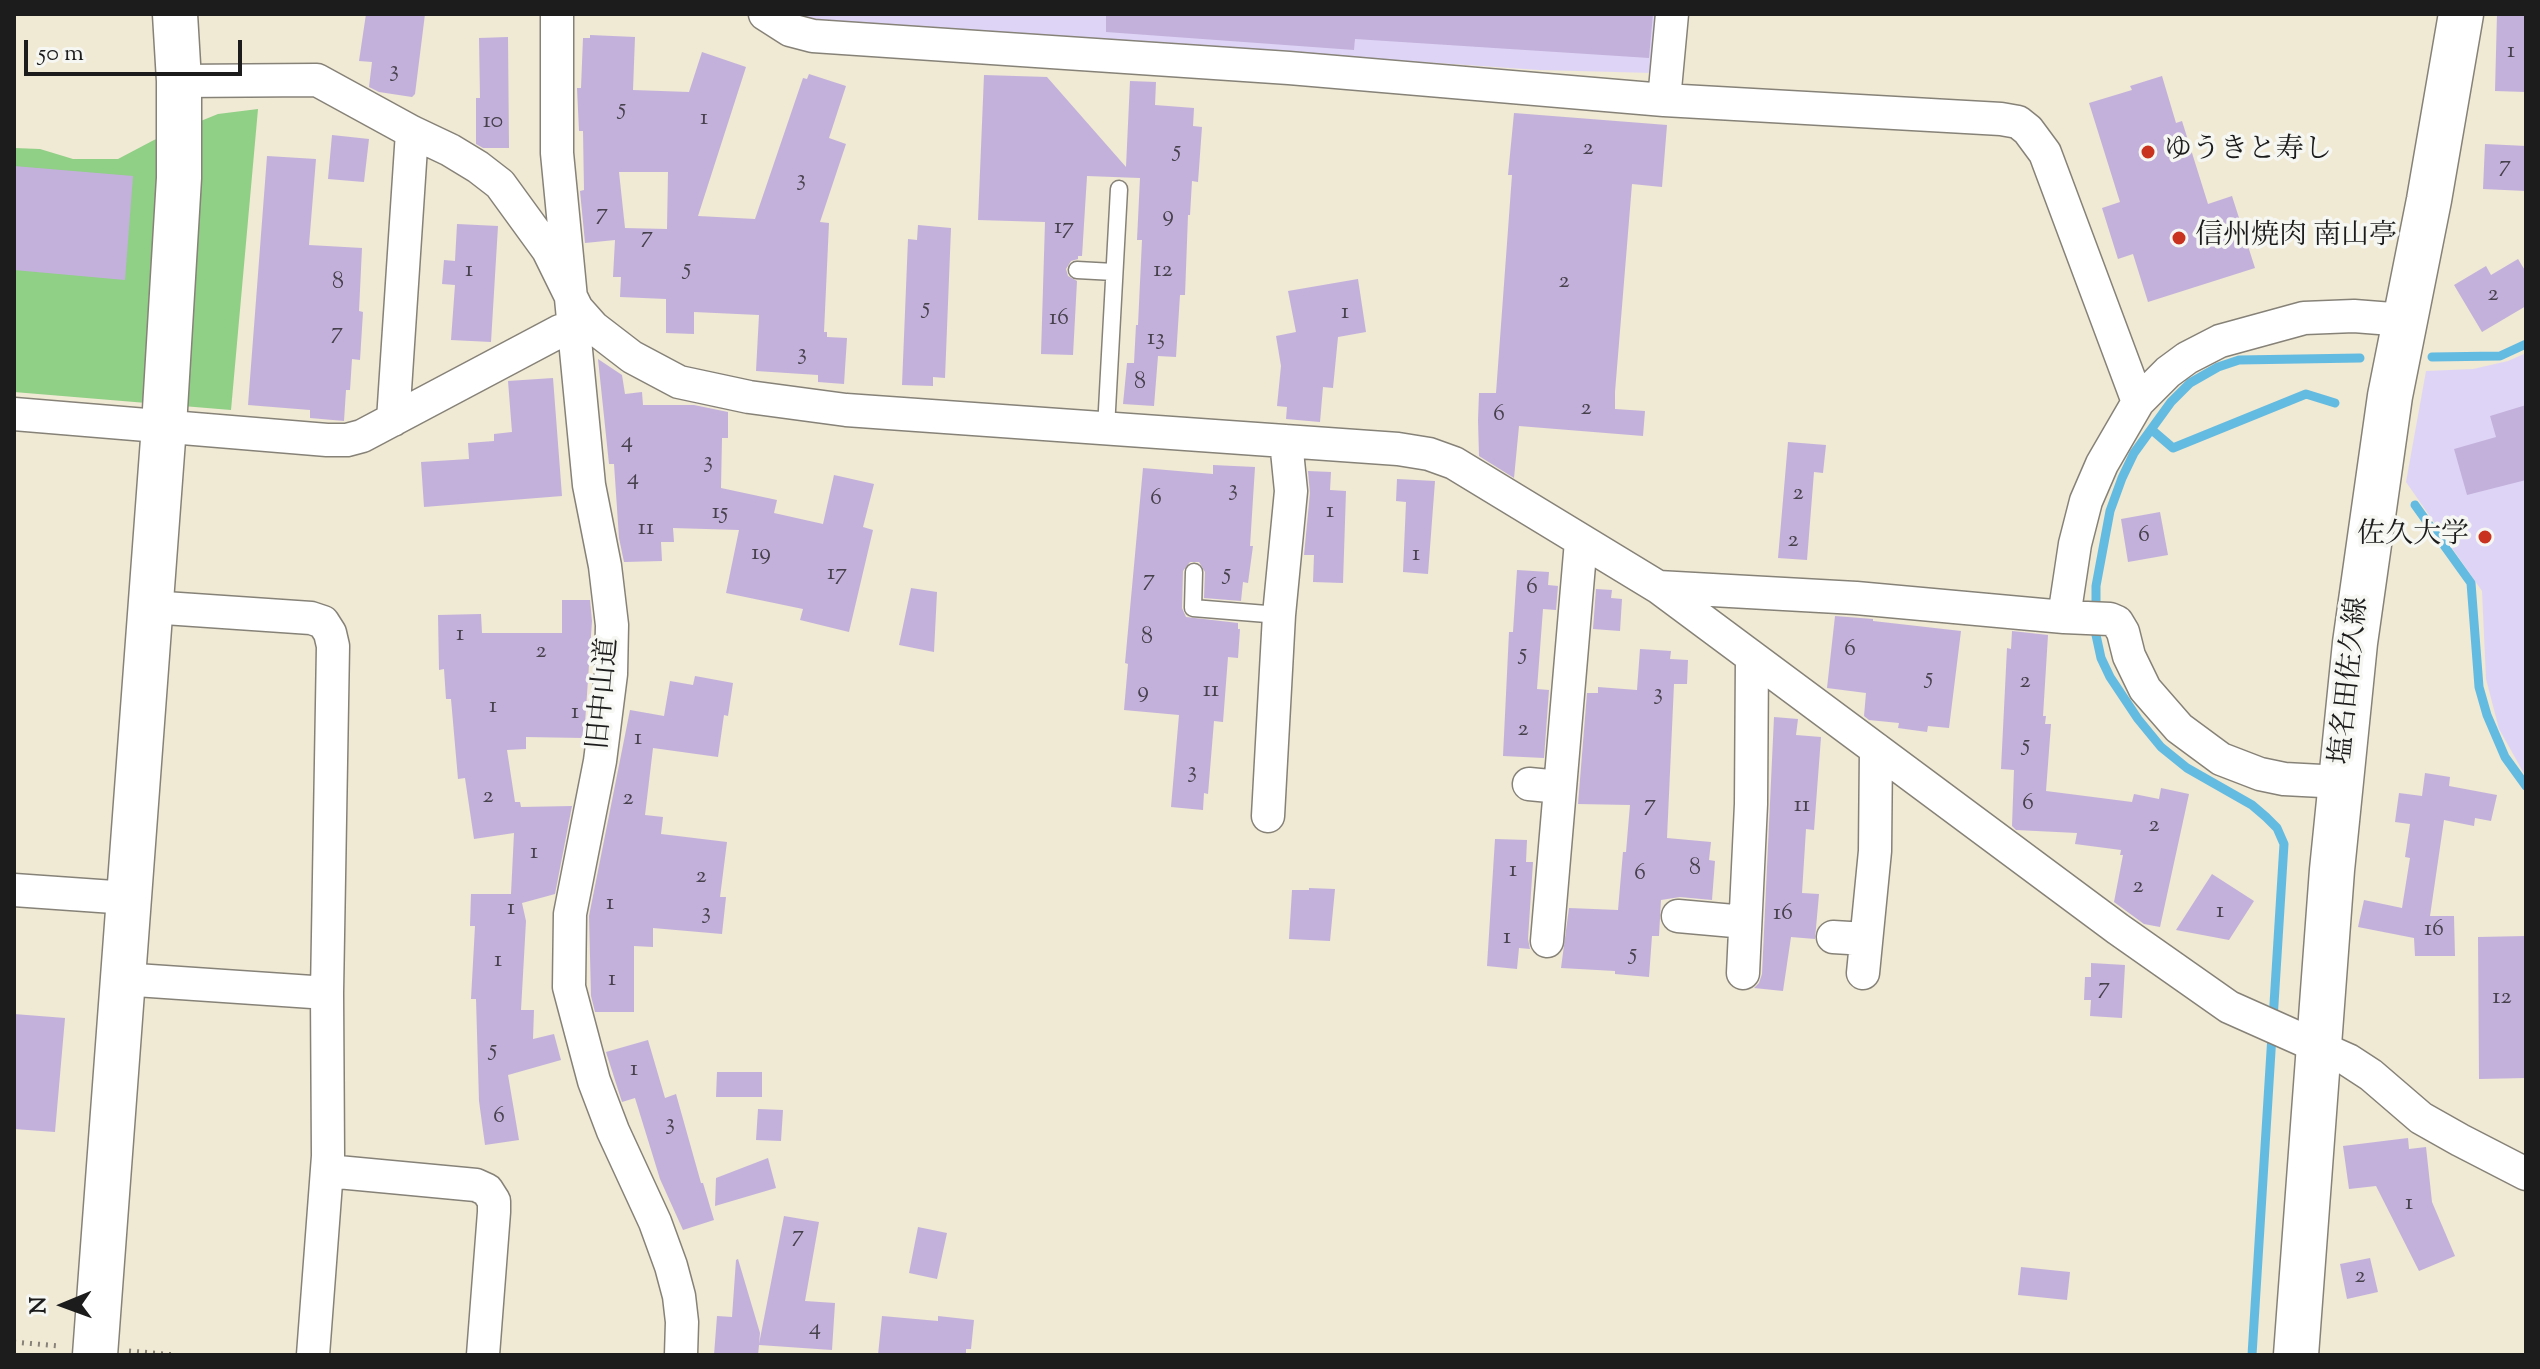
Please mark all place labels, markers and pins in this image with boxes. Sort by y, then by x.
place label: ゆうきと寿し [2164,135,2332,169]
marker: ゆうきと寿し [2139,143,2157,161]
place label: 信州焼肉 南山亭 [2195,221,2397,255]
marker: 信州焼肉 南山亭 [2170,229,2188,247]
place label: 佐久大学 [2357,520,2469,554]
marker: 佐久大学 [2476,528,2494,546]

